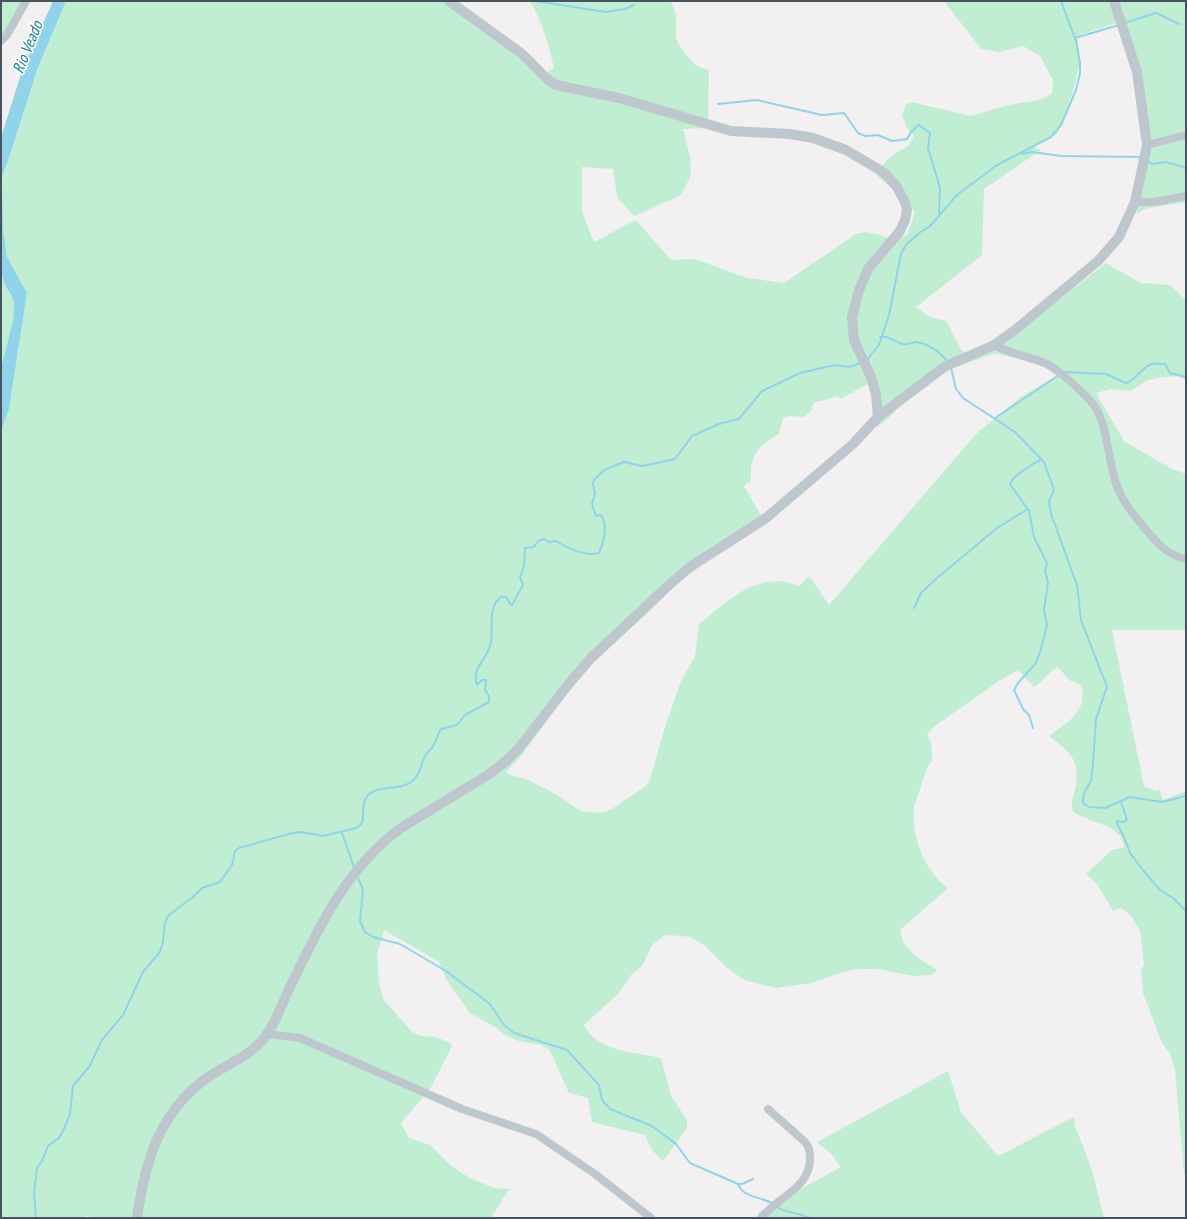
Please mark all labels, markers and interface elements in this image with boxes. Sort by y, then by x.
water label: Rio Veado [8,17,47,76]

